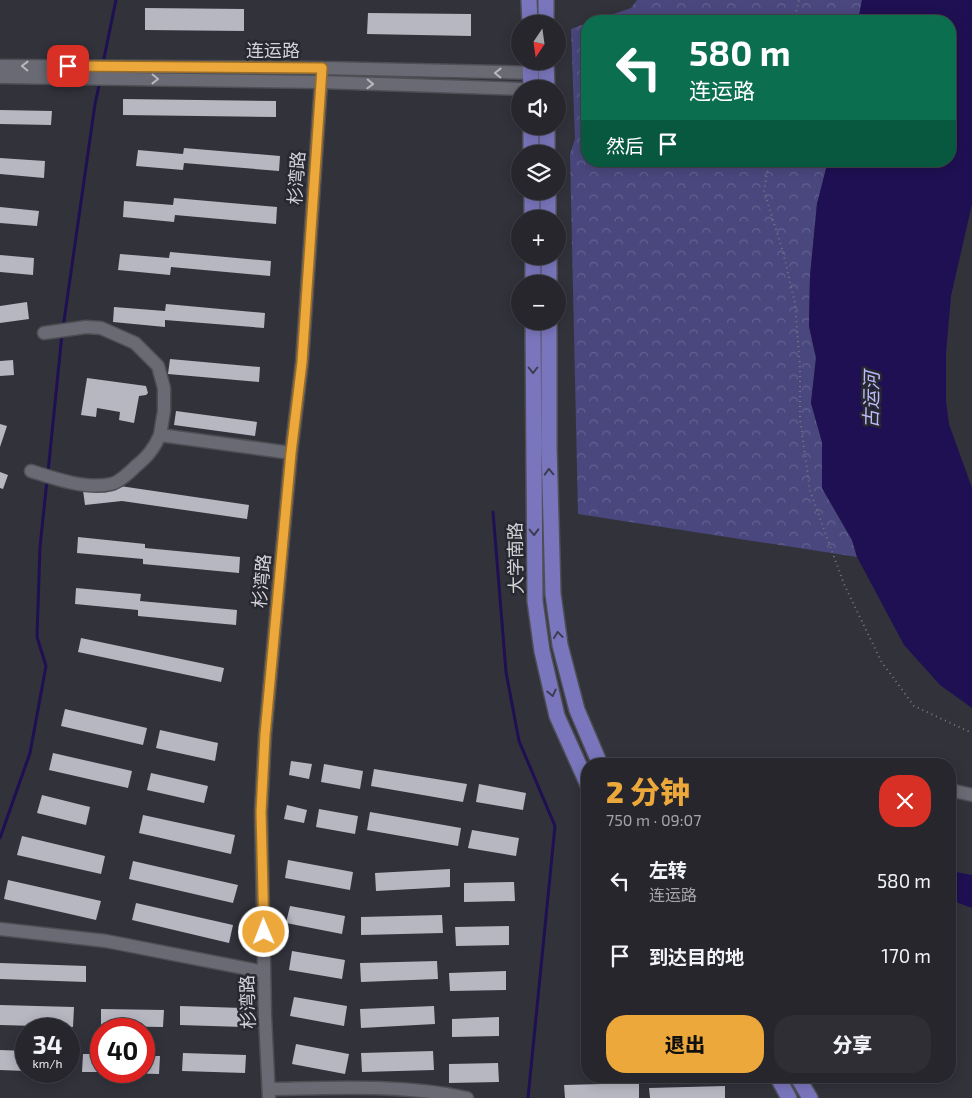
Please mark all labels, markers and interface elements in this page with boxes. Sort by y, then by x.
north arrow [511,15,566,70]
map controls [511,15,566,330]
text: 580 m [689,31,791,73]
icon: left [606,35,671,100]
street label: 连运路 [246,39,300,61]
pin [47,45,89,87]
icon: arrive [54,52,82,80]
one-way arrow [21,61,28,71]
one-way arrow [494,67,502,78]
one-way arrow [152,74,159,84]
text: 连运路 [689,77,755,103]
one-way arrow [366,78,374,89]
button: sound [511,80,566,135]
icon: arrive [654,130,682,158]
text: 然后 [606,134,644,157]
button: layers [511,145,566,200]
street label: 杉湾路 [283,150,309,206]
button: + [511,210,566,265]
button: − [511,275,566,330]
one-way arrow [528,366,538,374]
water label: 古运河 [859,367,883,429]
one-way arrow [544,468,555,476]
street label: 大学南路 [503,522,527,594]
one-way arrow [529,529,539,537]
street label: 杉湾路 [248,553,274,609]
one-way arrow [553,630,564,638]
one-way arrow [546,689,557,698]
text: 2 分钟 [606,773,690,809]
button: close [879,775,931,827]
text: 750 m · 09:07 [606,810,701,829]
text: 左转 [649,858,687,881]
icon: left [606,867,634,895]
text: 580 m [877,869,931,892]
text: 连运路 [649,885,697,904]
position arrow [237,905,289,957]
icon: arrive [606,942,634,970]
text: 170 m [881,944,931,967]
text: 到达目的地 [649,945,744,968]
street label: 杉湾路 [235,975,259,1029]
button: 退出 [606,1015,764,1073]
button: 分享 [774,1015,931,1073]
speed limit sign: 40 [90,1018,155,1083]
text: 34 [32,1029,63,1059]
text: km/h [33,1056,62,1070]

